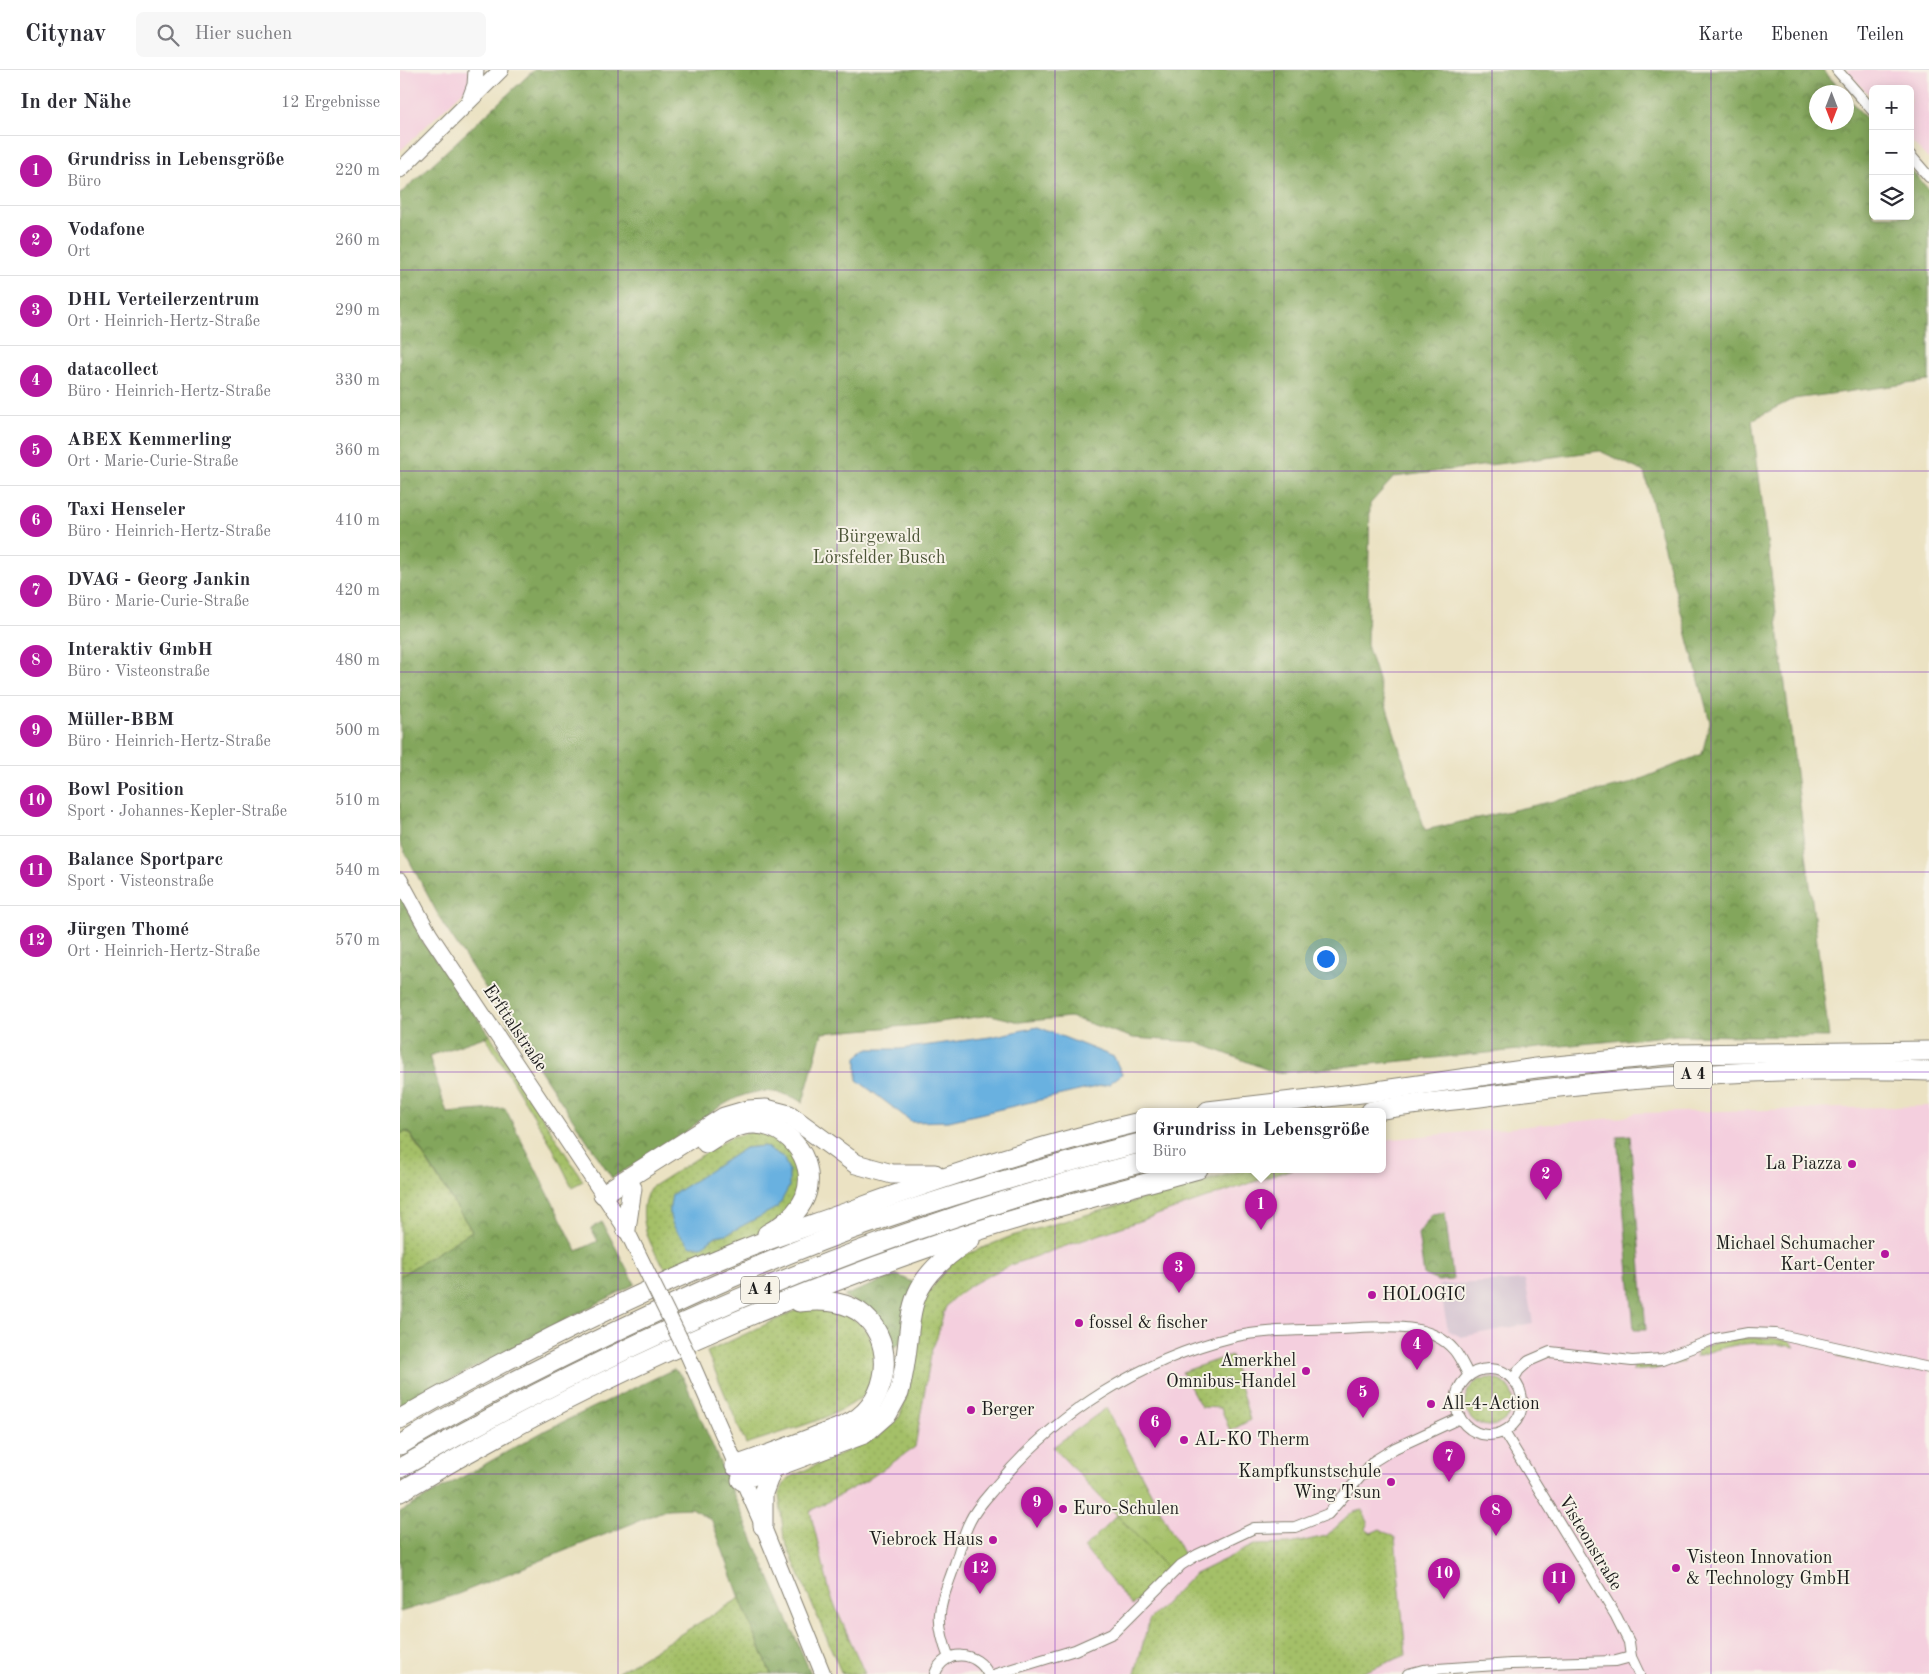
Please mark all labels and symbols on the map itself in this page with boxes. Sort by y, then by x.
north arrow [1809,85,1854,130]
park label: Bürgewald Lörsfelder Busch [813,528,946,567]
your location [1313,946,1339,972]
street label: Erfttalstraße [480,981,550,1075]
road number: A 4 [1674,1062,1712,1088]
place label: La Piazza [1765,1155,1842,1173]
marker: La Piazza [1846,1158,1858,1170]
pin: 2 [1530,1159,1562,1200]
pin: 1 [1245,1189,1277,1230]
place label: Michael Schumacher Kart-Center [1715,1235,1876,1274]
marker: Michael Schumacher Kart-Center [1879,1248,1891,1260]
pin: 3 [1163,1252,1195,1293]
road number: A 4 [741,1276,779,1304]
place label: HOLOGIC [1382,1286,1466,1304]
marker: HOLOGIC [1366,1289,1378,1301]
place label: fossel & fischer [1089,1314,1208,1332]
marker: fossel & fischer [1073,1317,1085,1329]
pin: 4 [1401,1329,1433,1370]
place label: Amerkhel Omnibus-Handel [1166,1352,1296,1391]
marker: Amerkhel Omnibus-Handel [1300,1365,1312,1377]
pin: 5 [1347,1377,1379,1418]
place label: All-4-Action [1441,1395,1540,1413]
marker: All-4-Action [1425,1398,1437,1410]
place label: Berger [981,1401,1035,1419]
marker: Berger [965,1404,977,1416]
pin: 6 [1139,1407,1171,1448]
place label: AL-KO Therm [1194,1431,1310,1449]
marker: AL-KO Therm [1178,1434,1190,1446]
pin: 7 [1433,1441,1465,1482]
place label: Kampfkunstschule Wing Tsun [1238,1463,1381,1502]
marker: Kampfkunstschule Wing Tsun [1385,1476,1397,1488]
pin: 9 [1021,1487,1053,1528]
street label: Visteonstraße [1555,1492,1625,1594]
pin: 8 [1480,1495,1512,1536]
place label: Euro-Schulen [1073,1500,1180,1518]
marker: Euro-Schulen [1057,1503,1069,1515]
place label: Viebrock Haus [868,1531,983,1549]
marker: Viebrock Haus [987,1534,999,1546]
place label: Visteon Innovation & Technology GmbH [1686,1549,1850,1588]
pin: 12 [964,1553,996,1594]
pin: 10 [1428,1558,1460,1599]
marker: Visteon Innovation & Technology GmbH [1670,1562,1682,1574]
pin: 11 [1543,1563,1575,1604]

